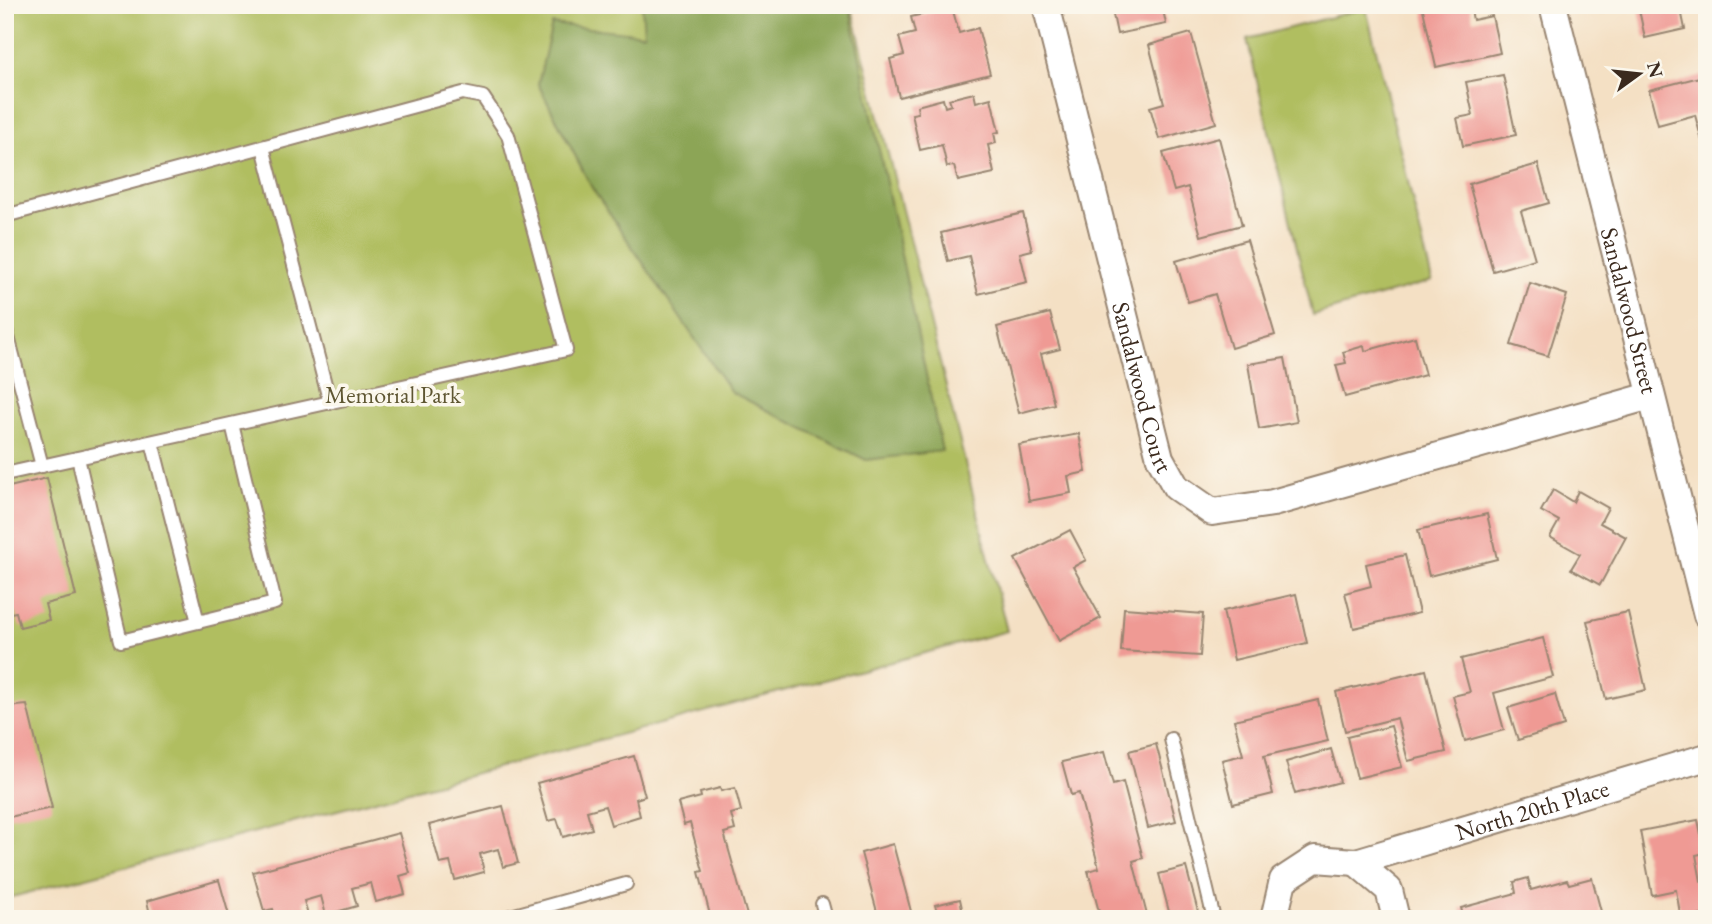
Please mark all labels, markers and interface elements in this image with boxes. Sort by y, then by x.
north arrow [1604,38,1674,108]
text: N [1641,59,1669,81]
street label: Sandalwood Street [1594,224,1666,397]
street label: Sandalwood Court [1106,299,1181,478]
park label: Memorial Park [325,379,462,410]
street label: North 20th Place [1451,772,1612,847]

